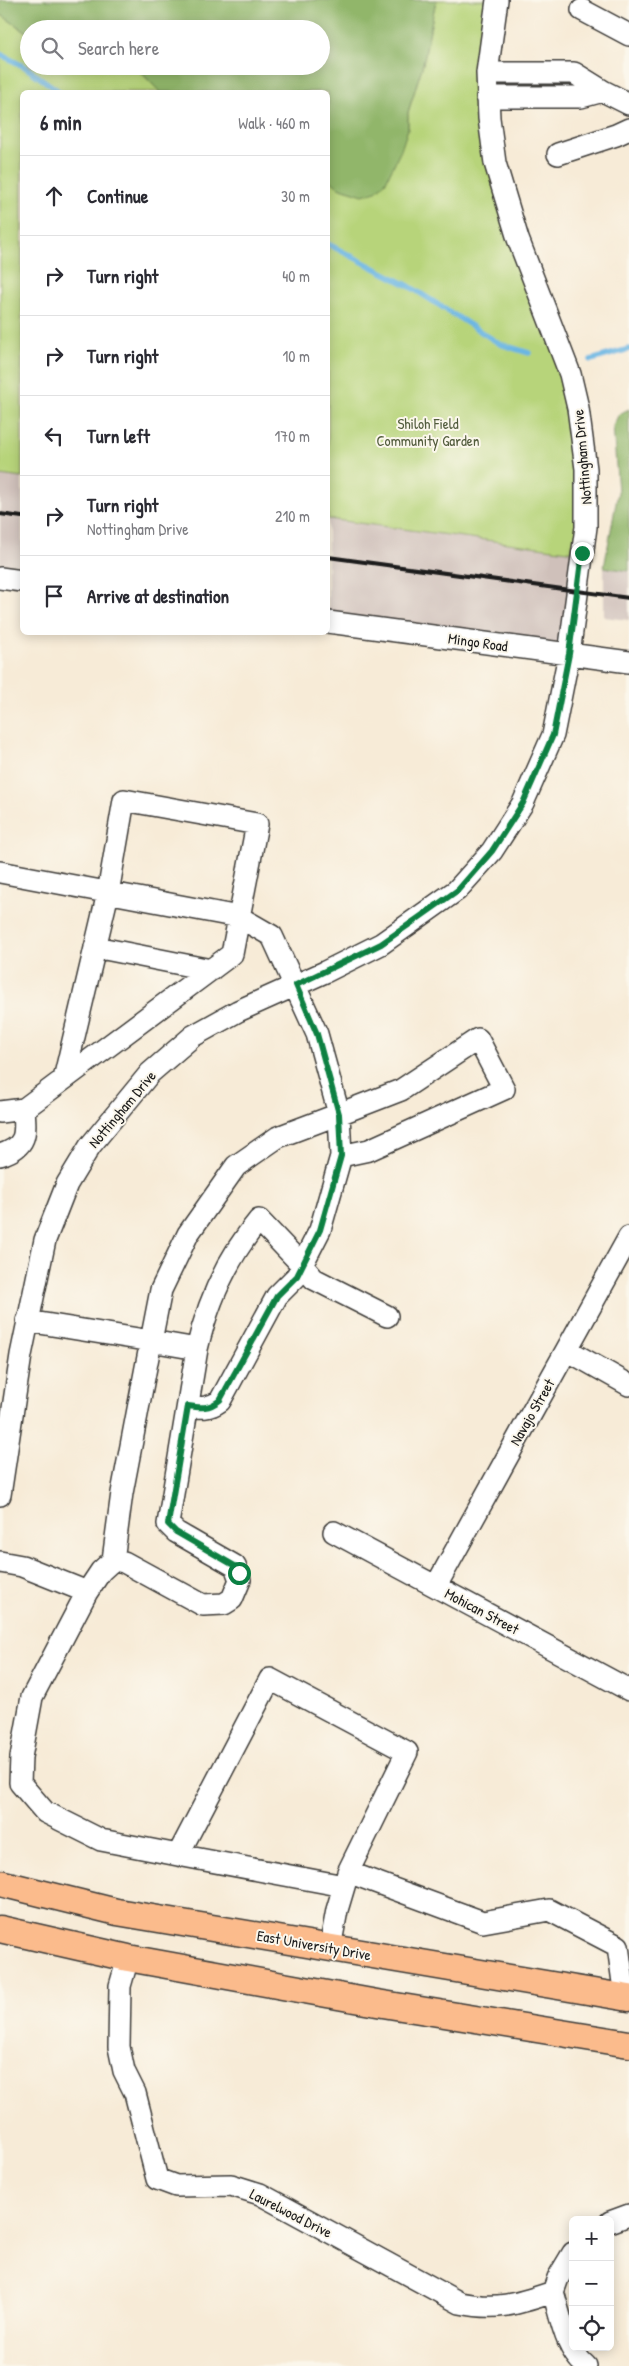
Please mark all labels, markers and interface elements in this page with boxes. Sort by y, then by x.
search box [20,20,330,75]
icon: search [38,34,66,62]
text: Search here [78,35,159,61]
text: 6 min [40,108,82,137]
text: Walk · 460 m [238,112,310,134]
icon: ahead [40,182,68,210]
text: Continue [87,183,148,209]
text: 30 m [281,185,310,207]
icon: right [40,262,68,290]
text: Turn right [87,263,158,289]
text: 40 m [282,265,310,287]
icon: right [40,342,68,370]
text: Turn right [87,343,158,369]
text: 10 m [282,345,310,367]
street label: Nottingham Drive [567,409,597,505]
park label: Shiloh Field Community Garden [376,413,480,451]
icon: left [40,422,68,450]
text: Turn left [87,423,150,449]
text: 170 m [275,425,310,447]
text: Turn right [87,492,158,518]
icon: right [40,502,68,530]
text: 210 m [275,505,310,527]
text: Nottingham Drive [87,518,189,540]
route end [571,542,594,565]
icon: arrive [40,582,68,610]
text: Arrive at destination [87,583,229,609]
street label: Mingo Road [447,627,509,657]
street label: Nottingham Drive [83,1066,161,1152]
street label: Navajo Street [504,1374,560,1449]
route start [228,1562,251,1585]
street label: Mohican Street [441,1583,524,1640]
street label: East University Drive [255,1925,373,1965]
street label: Laurelwood Drive [246,2183,336,2243]
map controls [569,2216,614,2351]
button: + [569,2216,614,2261]
button: − [569,2261,614,2306]
button: locate [569,2306,614,2351]

